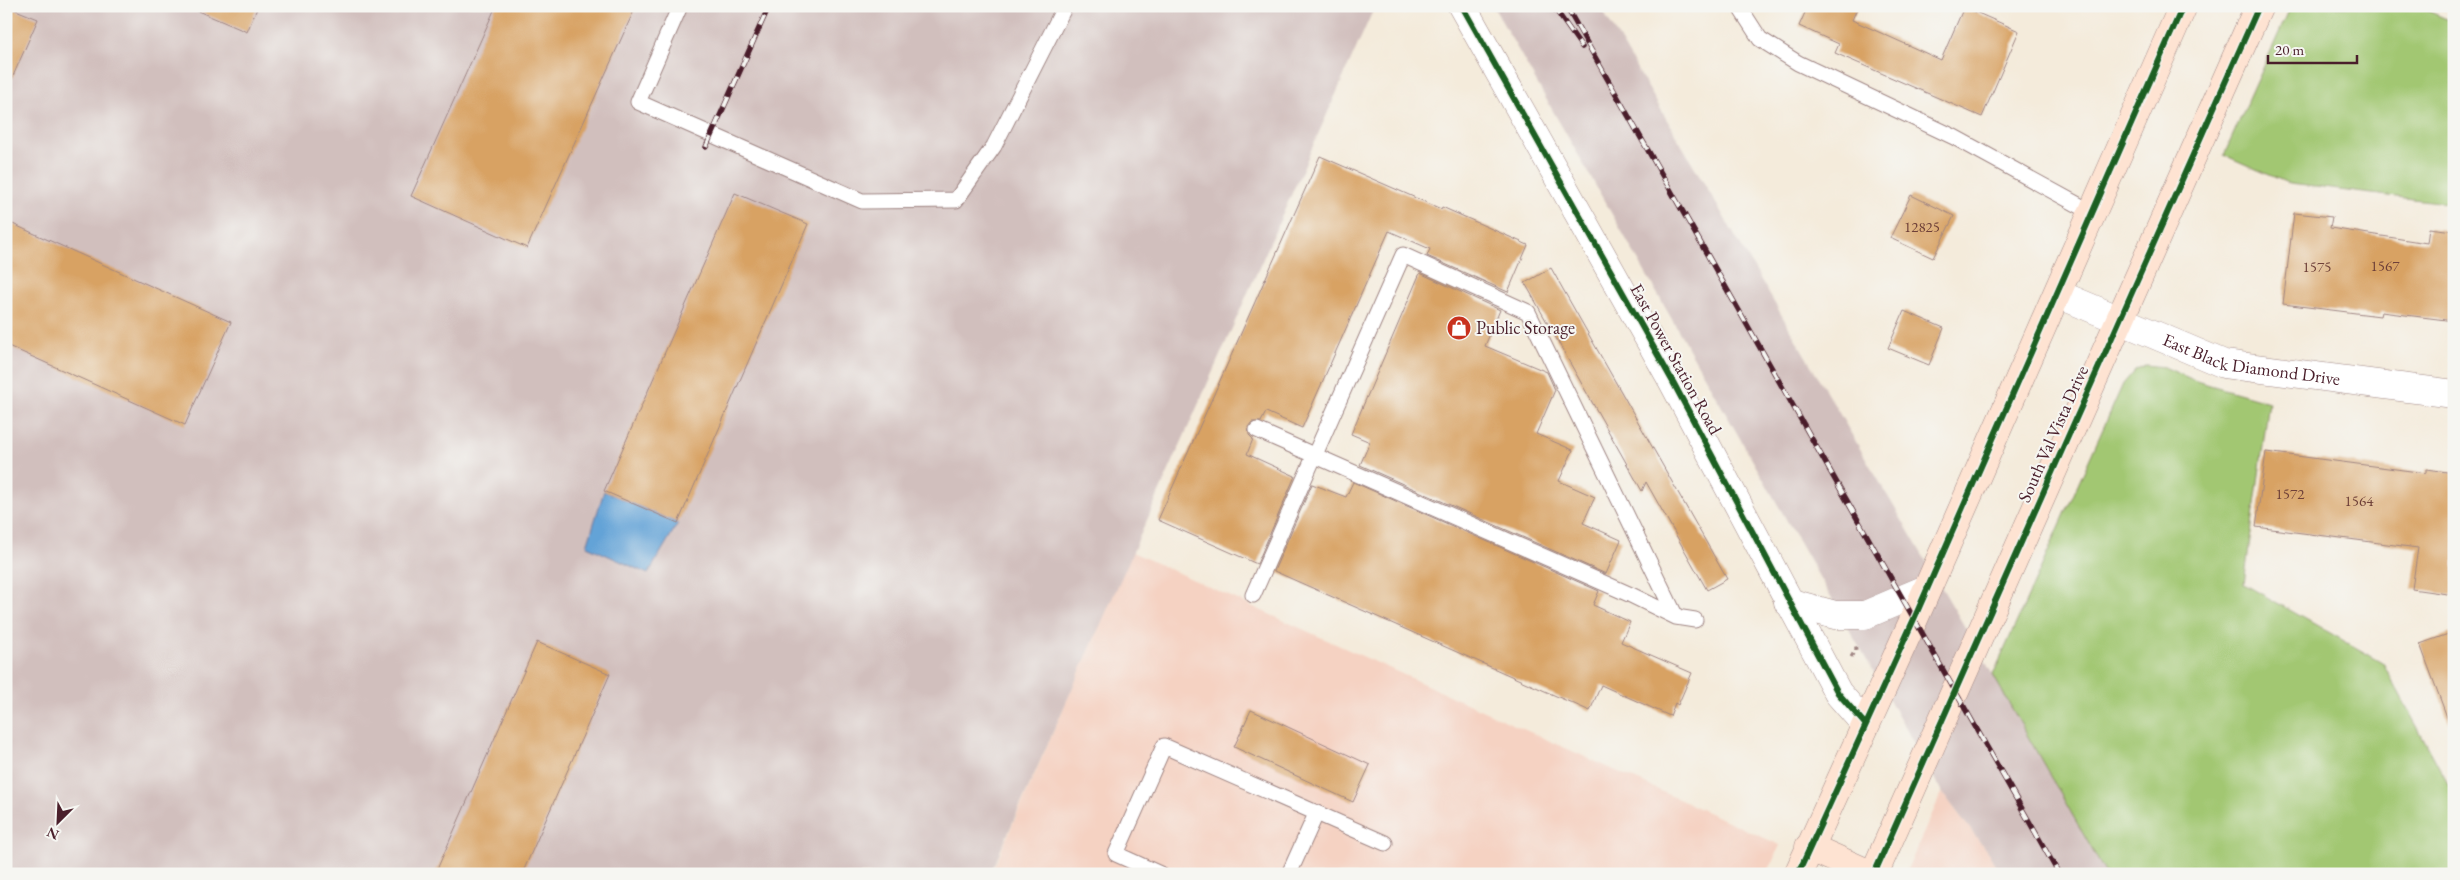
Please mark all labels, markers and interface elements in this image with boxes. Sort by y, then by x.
scale bar [2268,32,2356,64]
text: 20 m [2275,40,2304,59]
house number: 12825 [1904,217,1940,236]
house number: 1567 [2371,256,2400,275]
house number: 1575 [2303,257,2331,276]
street label: East Power Station Road [1625,279,1728,439]
shop icon: Public Storage [1446,315,1472,341]
place label: Public Storage [1476,316,1575,339]
street label: East Black Diamond Drive [2160,328,2342,390]
street label: South Val Vista Drive [2012,362,2093,506]
house number: 1572 [2276,484,2305,503]
house number: 1564 [2345,491,2374,510]
north arrow [32,798,82,848]
text: N [43,823,62,844]

